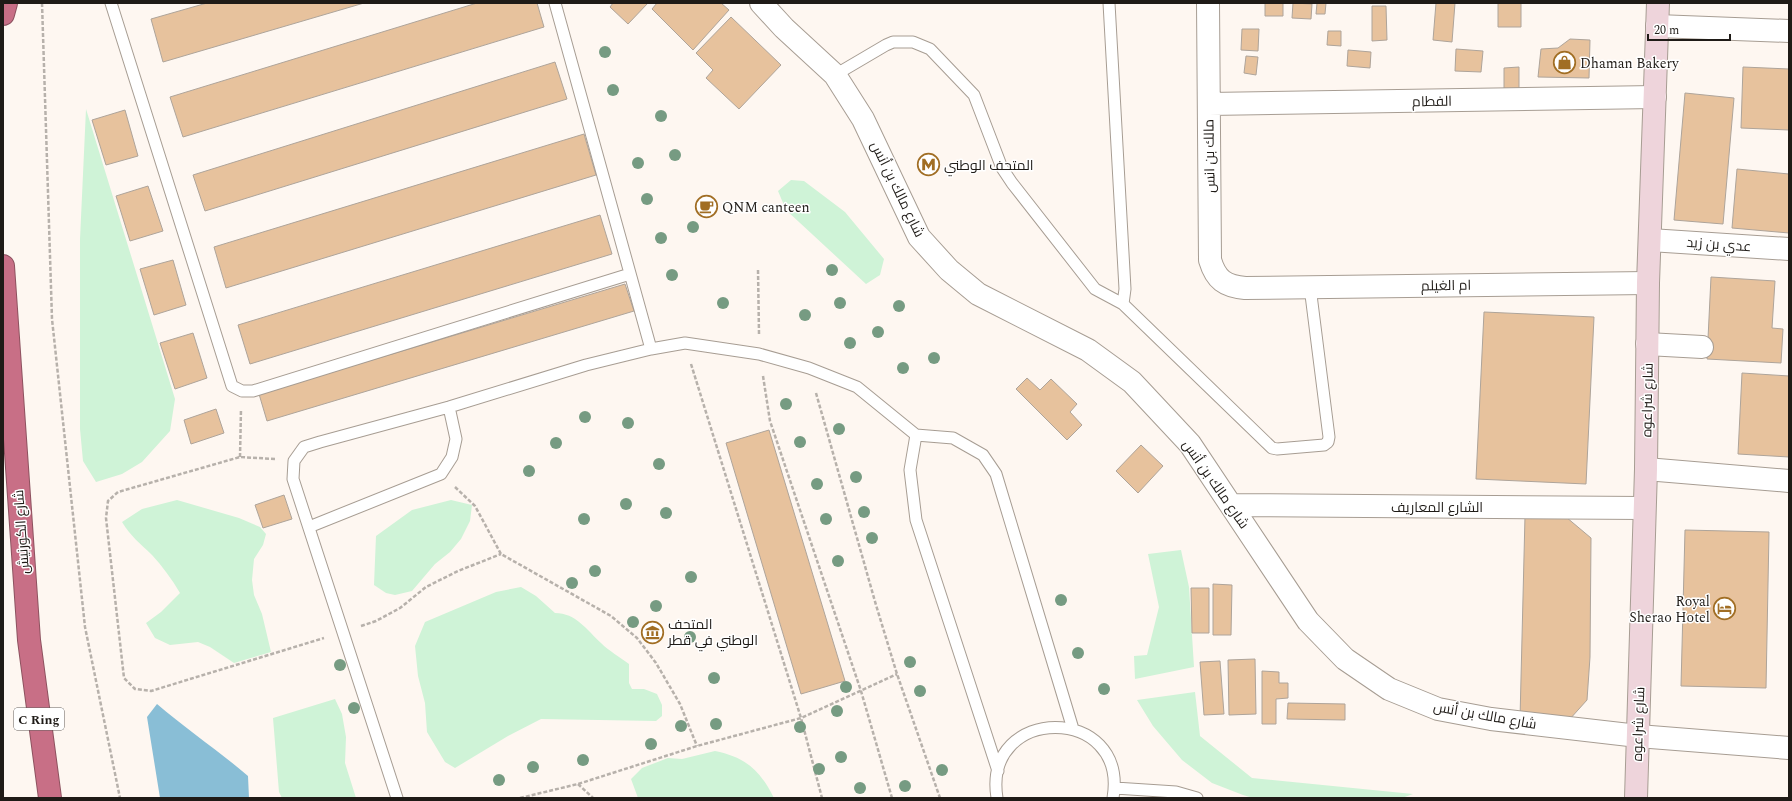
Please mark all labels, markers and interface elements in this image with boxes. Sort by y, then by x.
scale bar [1648,16,1730,42]
text: 20 m [1654,21,1679,40]
shop icon: Dhaman Bakery [1551,50,1577,76]
place label: Dhaman Bakery [1580,53,1680,74]
street label: الفطام [1412,91,1452,112]
street label: مالك بن انس [1198,119,1221,193]
street label: شارع مالك بن أنس [865,138,930,241]
metro station icon: المتحف الوطني [916,152,942,178]
place label: المتحف الوطني [944,155,1034,177]
cafe icon: QNM canteen [694,194,720,220]
place label: QNM canteen [722,197,810,218]
street label: عدي بن زيد [1686,232,1752,258]
street label: ام الغيلم [1421,275,1471,296]
street label: شارع شراعوه [1636,363,1659,437]
street label: شارع مالك بن أنس [1177,435,1254,533]
street label: شارع الكورنيش [8,489,35,575]
street label: الشارع المعاريف [1391,497,1483,518]
place label: Royal Sherao Hotel [1629,591,1710,628]
hotel icon: Royal Sherao Hotel [1712,596,1738,622]
place label: المتحف الوطني في قطر [667,614,758,652]
museum icon: المتحف الوطني في قطر [639,619,665,645]
street label: شارع شراعوه [1627,686,1650,762]
street label: شارع مالك بن أنس [1432,696,1538,735]
road number: C Ring [14,708,64,730]

